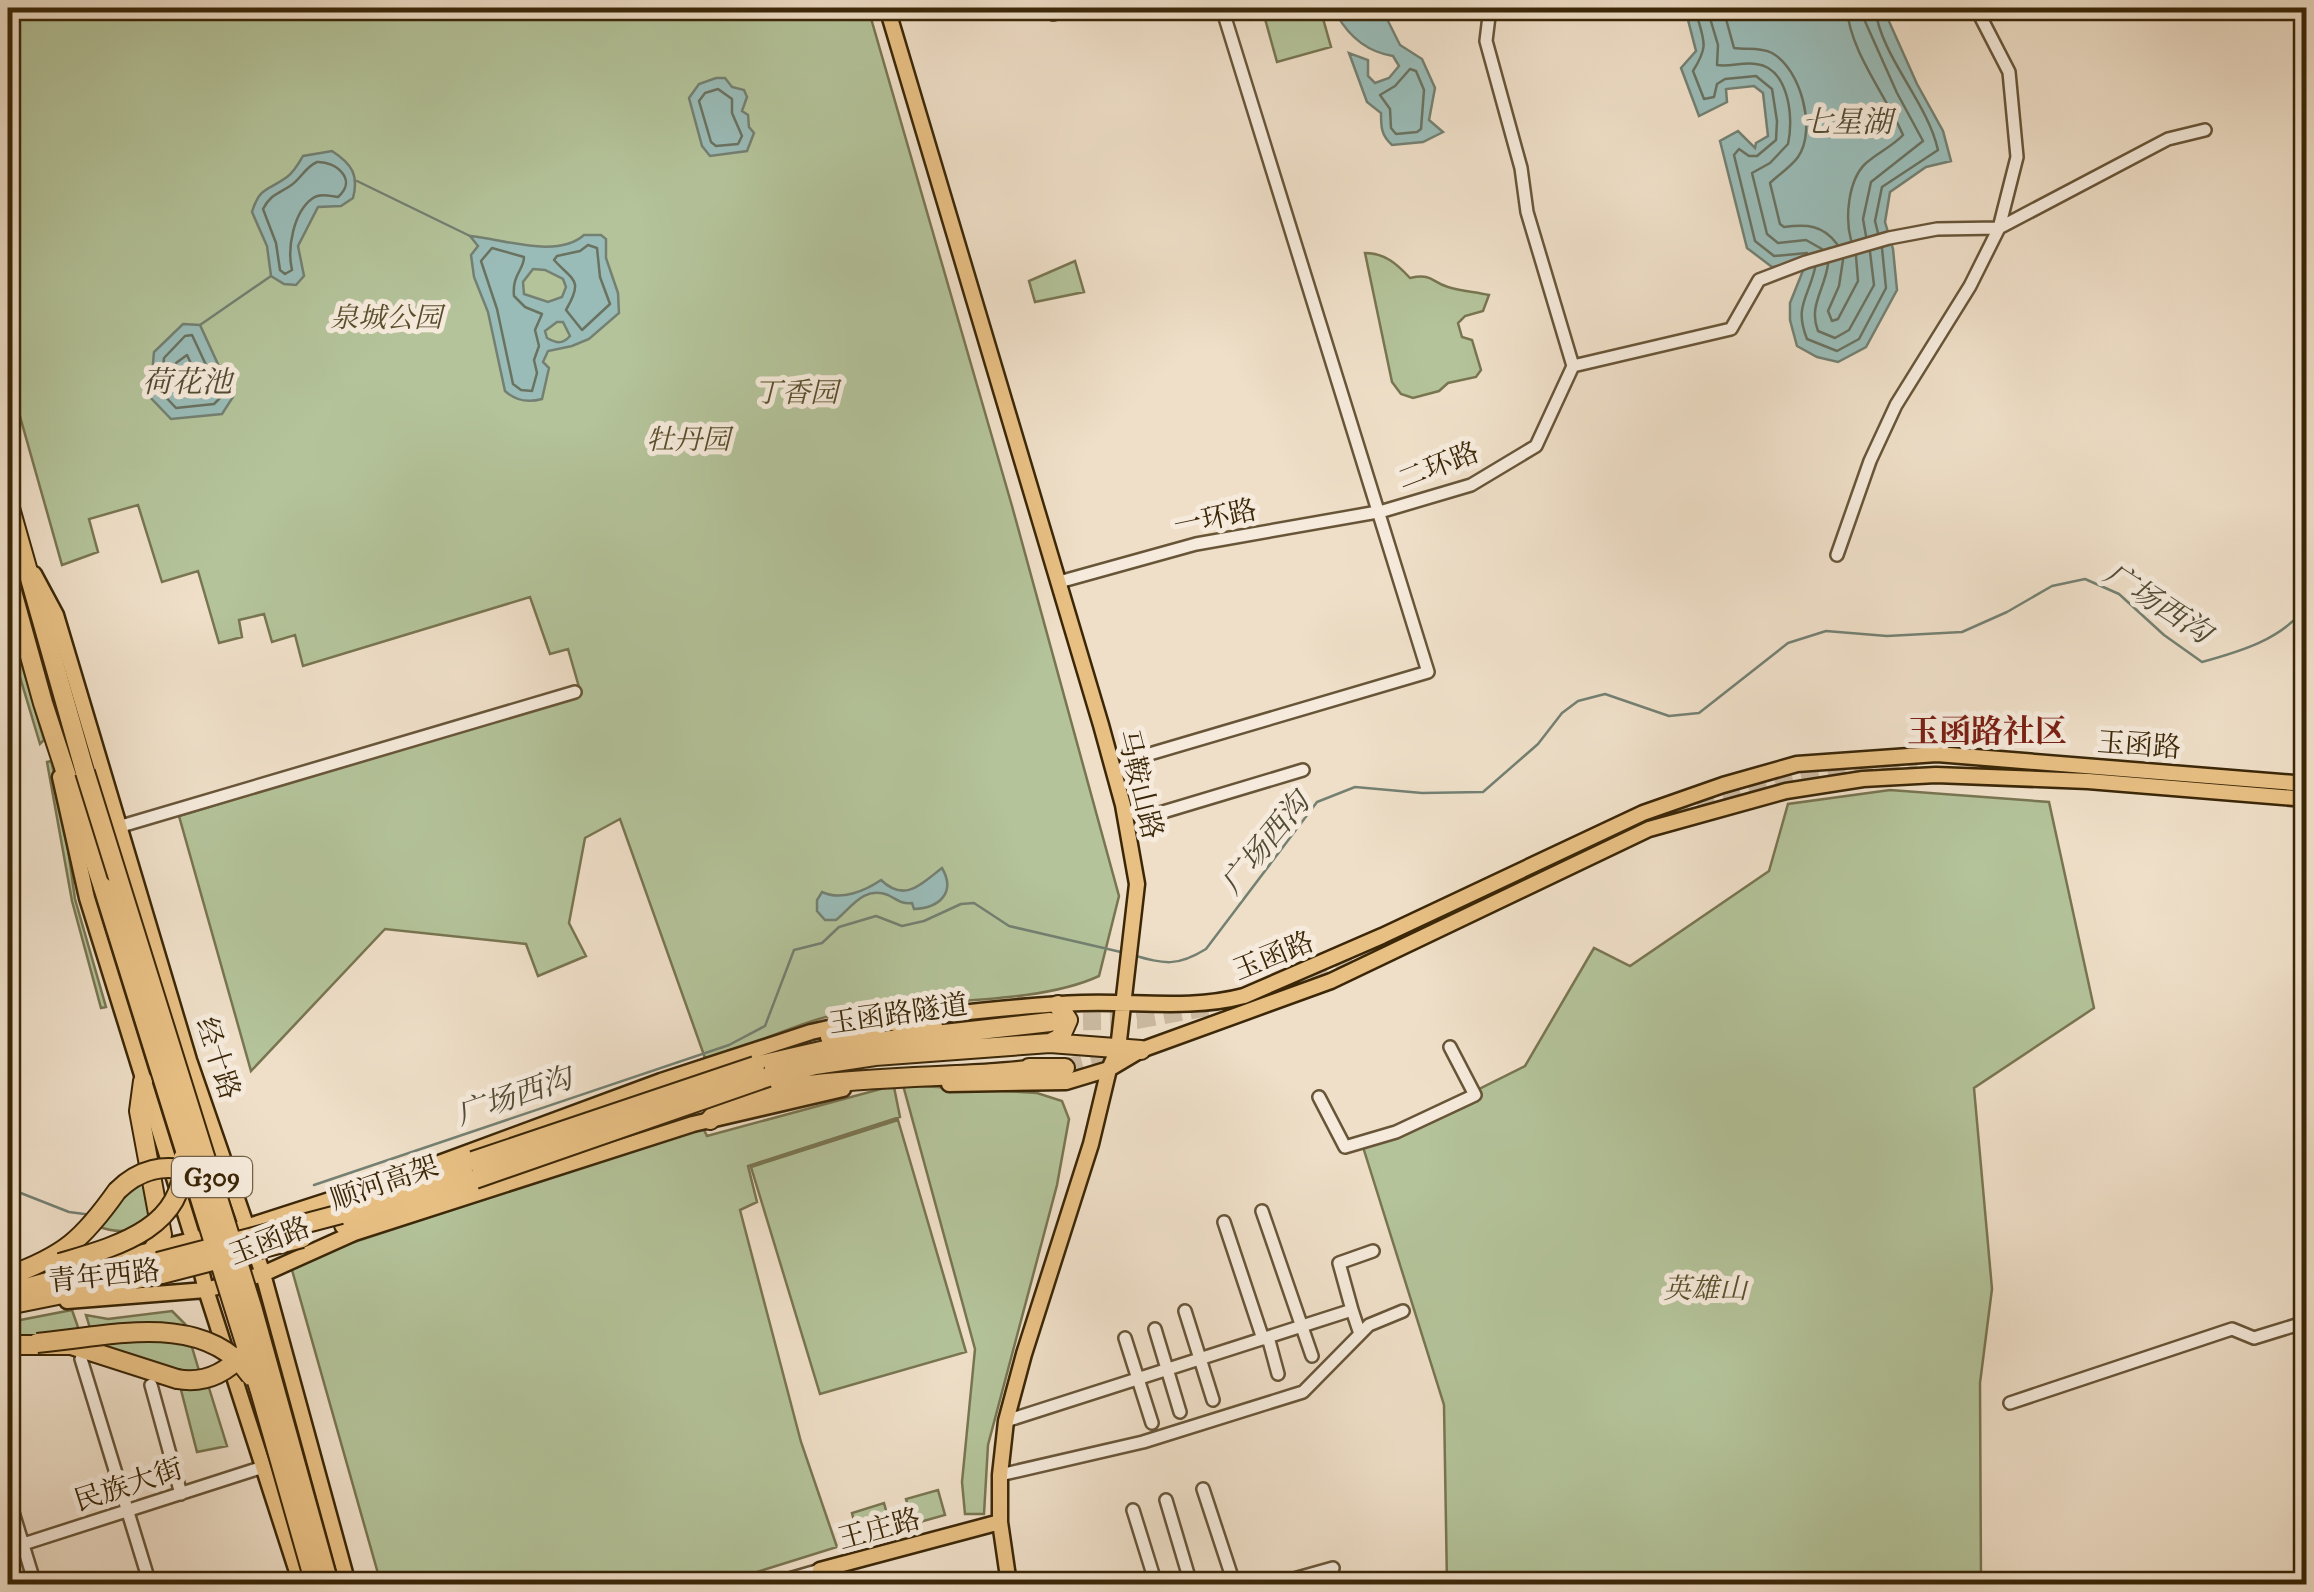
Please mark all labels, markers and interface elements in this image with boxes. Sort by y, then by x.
water label: 七星湖 [1802,104,1897,140]
park label: 泉城公园 [330,300,446,335]
water label: 荷花池 [142,364,235,400]
park label: 丁香园 [754,375,842,410]
park label: 牡丹园 [646,422,734,457]
street label: 二环路 [1393,434,1484,497]
street label: 一环路 [1170,492,1260,543]
water label: 广场西沟 [2098,555,2221,653]
district label: 玉函路社区 [1907,712,2067,751]
street label: 玉函路 [2096,724,2182,765]
street label: 马鞍山路 [1110,726,1171,843]
water label: 广场西沟 [1213,782,1319,901]
street label: 玉函路 [1228,924,1319,987]
street label: 玉函路隧道 [826,986,970,1041]
street label: 经十路 [189,1013,248,1104]
water label: 广场西沟 [451,1058,580,1133]
street label: 顺河高架 [326,1148,443,1217]
road number: G309 [172,1157,252,1197]
street label: 玉函路 [224,1209,315,1272]
street label: 青年西路 [47,1252,162,1299]
park label: 英雄山 [1663,1271,1749,1306]
street label: 民族大街 [69,1451,187,1518]
street label: 王庄路 [834,1501,924,1556]

